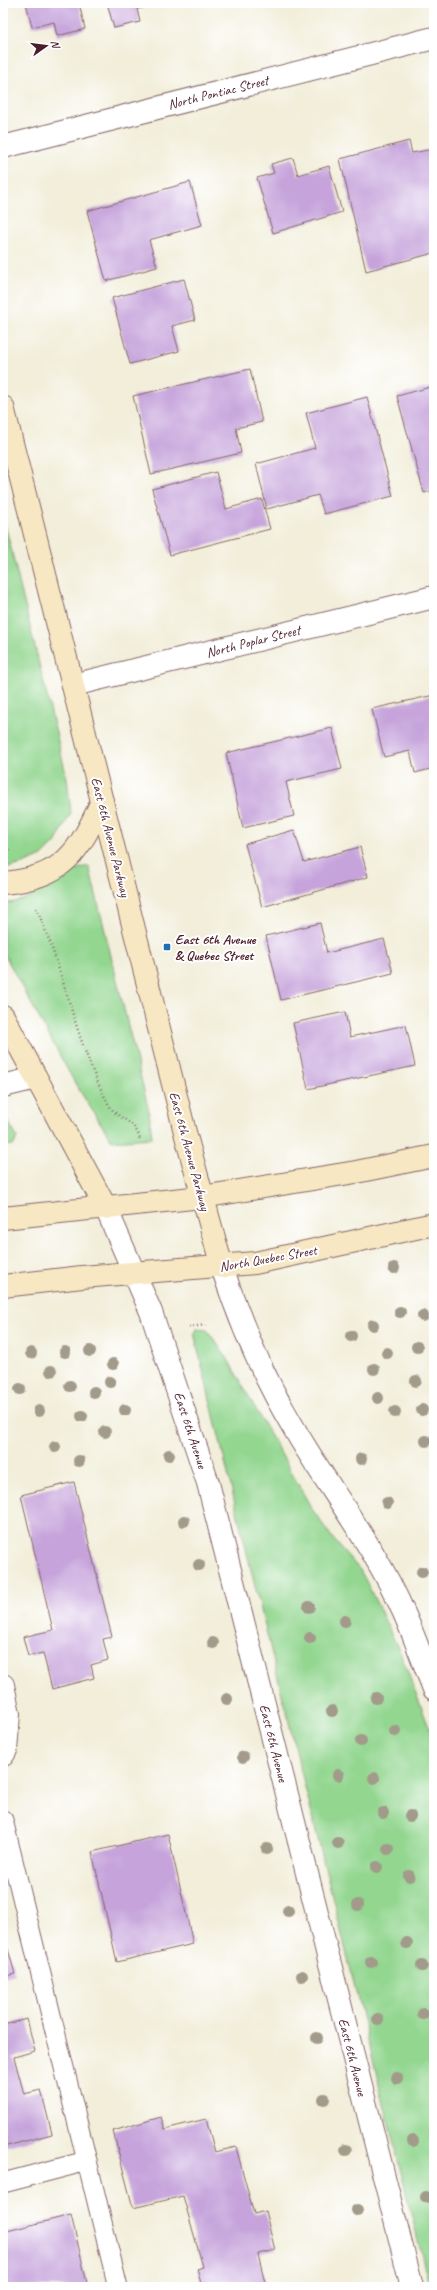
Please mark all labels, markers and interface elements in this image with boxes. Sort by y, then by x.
north arrow [26,26,66,66]
text: N [48,39,64,51]
street label: North Pontiac Street [166,71,272,113]
street label: North Poplar Street [204,621,304,661]
street label: East 6th Avenue Parkway [87,776,134,900]
place label: East 6th Avenue & Quebec Street [175,931,257,964]
marker: East 6th Avenue & Quebec Street [162,942,172,952]
street label: East 6th Avenue Parkway [165,1090,214,1214]
street label: North Quebec Street [218,1241,319,1275]
street label: East 6th Avenue [170,1390,211,1472]
street label: East 6th Avenue [256,1703,292,1785]
street label: East 6th Avenue [335,2017,371,2099]

